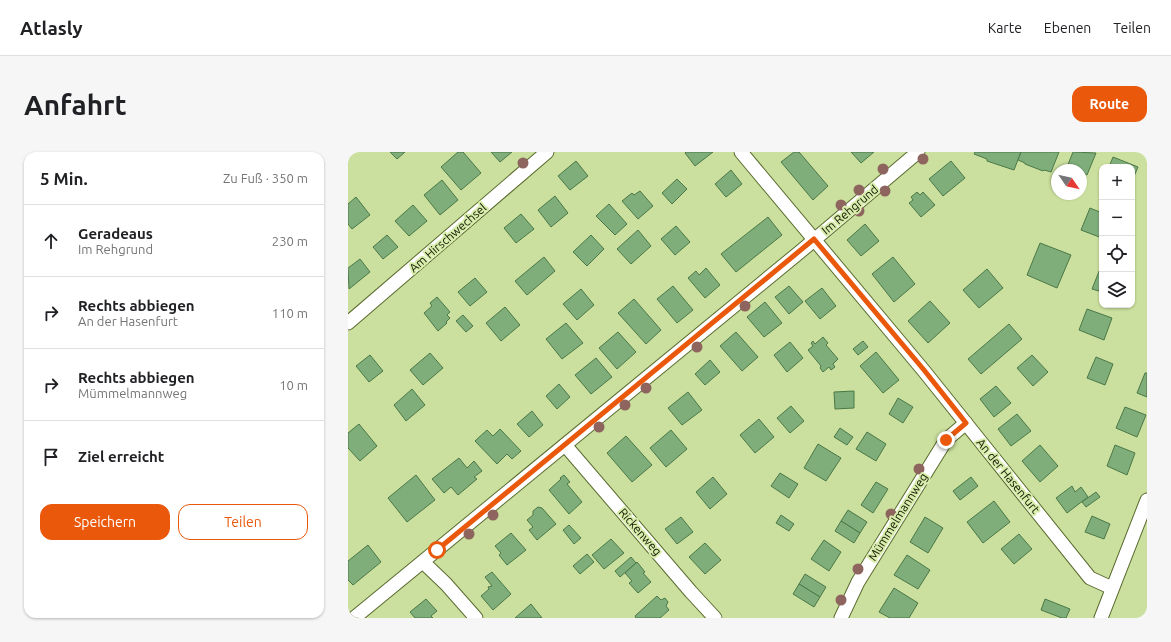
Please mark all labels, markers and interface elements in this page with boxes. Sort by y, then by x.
text: Atlasly [20,17,83,39]
text: Karte [988,20,1022,36]
text: Ebenen [1044,20,1091,36]
text: Teilen [1113,20,1151,36]
button: Route [1072,86,1147,122]
text: Anfahrt [24,89,127,120]
north arrow [1051,164,1087,200]
map controls [1099,164,1135,308]
button: + [1099,164,1135,200]
text: 5 Min. [40,169,88,188]
text: Zu Fuß · 350 m [223,171,308,185]
street label: Im Rehgrund [819,182,880,237]
button: − [1099,200,1135,236]
street label: Am Hirschwechsel [407,201,489,275]
text: Geradeaus [78,225,153,242]
icon: ahead [40,230,62,252]
text: 230 m [272,234,308,248]
button: locate [1099,236,1135,272]
text: Im Rehgrund [78,242,153,256]
button: layers [1099,272,1135,308]
text: Rechts abbiegen [78,297,195,314]
icon: right [40,302,62,324]
text: 110 m [272,306,308,320]
text: An der Hasenfurt [78,314,178,328]
text: Rechts abbiegen [78,369,195,386]
icon: right [40,374,62,396]
text: 10 m [279,378,308,392]
text: Mümmelmannweg [78,386,187,400]
route end [937,431,955,449]
street label: An der Hasenfurt [974,436,1043,516]
icon: arrive [40,446,62,468]
text: Ziel erreicht [78,448,164,465]
street label: Mümmelmannweg [865,471,930,563]
button: Speichern [40,504,170,540]
button: Teilen [178,504,308,540]
street label: Rickenweg [616,505,664,558]
route start [428,541,446,559]

